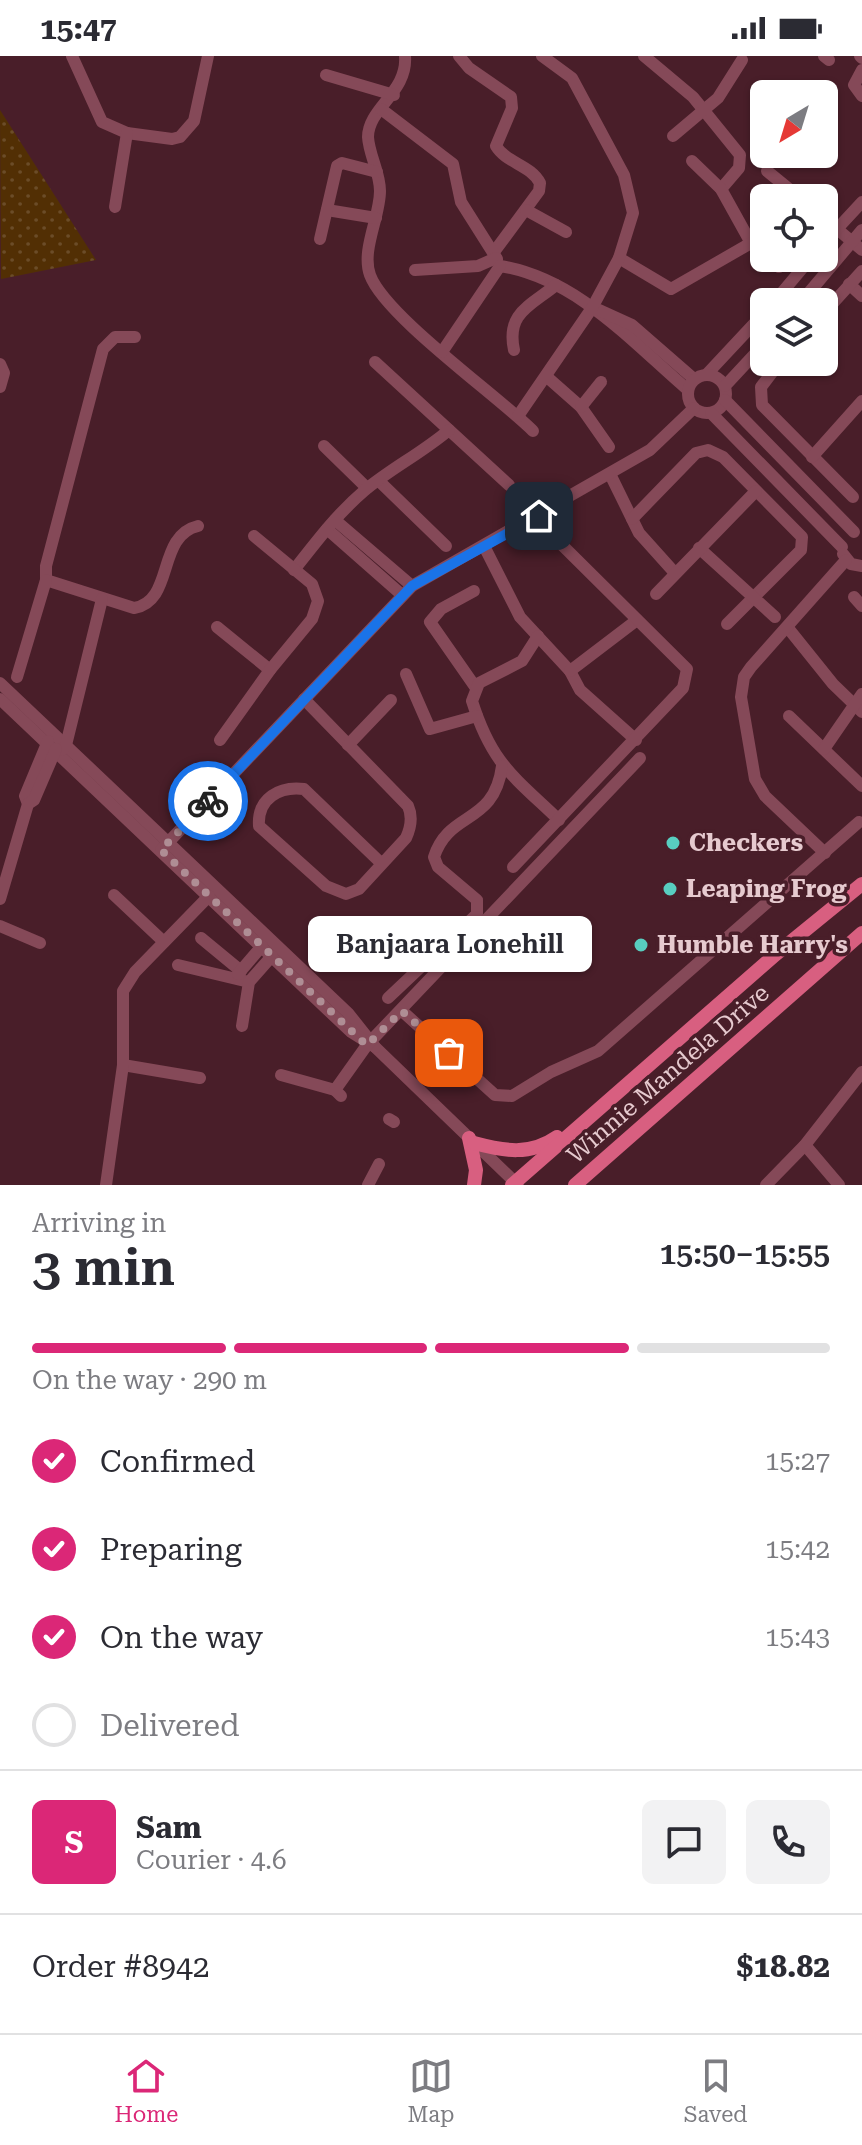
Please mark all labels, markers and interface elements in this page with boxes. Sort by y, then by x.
text: 15:47 [40,11,117,46]
north arrow [750,80,838,168]
map controls [750,80,838,376]
button: locate [750,184,838,272]
button: layers [750,288,838,376]
pin [505,482,573,550]
icon: home [517,494,561,538]
courier [168,761,248,841]
icon: bike [186,779,230,823]
place label: Checkers [689,829,803,857]
marker: Checkers [664,834,682,852]
place label: Leaping Frog [686,875,847,903]
marker: Leaping Frog [661,880,679,898]
callout: Banjaara Lonehill [307,917,591,973]
text: Banjaara Lonehill [336,929,564,959]
place label: Humble Harry's [657,931,848,959]
marker: Humble Harry's [632,936,650,954]
street label: Winnie Mandela Drive [561,979,775,1169]
pin [415,1019,483,1087]
icon: bag [427,1031,471,1075]
text: Arriving in [32,1208,166,1238]
text: 15:50–15:55 [660,1236,830,1271]
text: 3 min [32,1237,175,1298]
text: On the way · 290 m [32,1365,267,1395]
icon: check [32,1439,76,1483]
text: Confirmed [100,1444,255,1479]
text: 15:27 [765,1446,830,1476]
icon: check [32,1527,76,1571]
text: Preparing [100,1532,242,1567]
text: 15:42 [765,1534,830,1564]
icon: check [32,1615,76,1659]
text: On the way [100,1620,263,1655]
text: 15:43 [765,1622,830,1652]
text: Delivered [100,1708,239,1743]
button: chat [642,1800,726,1884]
button: phone [746,1800,830,1884]
text: Sam [136,1810,202,1845]
text: S [65,1825,83,1860]
text: Courier · 4.6 [136,1845,286,1875]
text: Order #8942 [32,1949,210,1984]
text: $18.82 [737,1949,830,1984]
tab: Home [115,2054,178,2127]
tab: Map [407,2054,455,2127]
tab: Saved [684,2054,747,2127]

